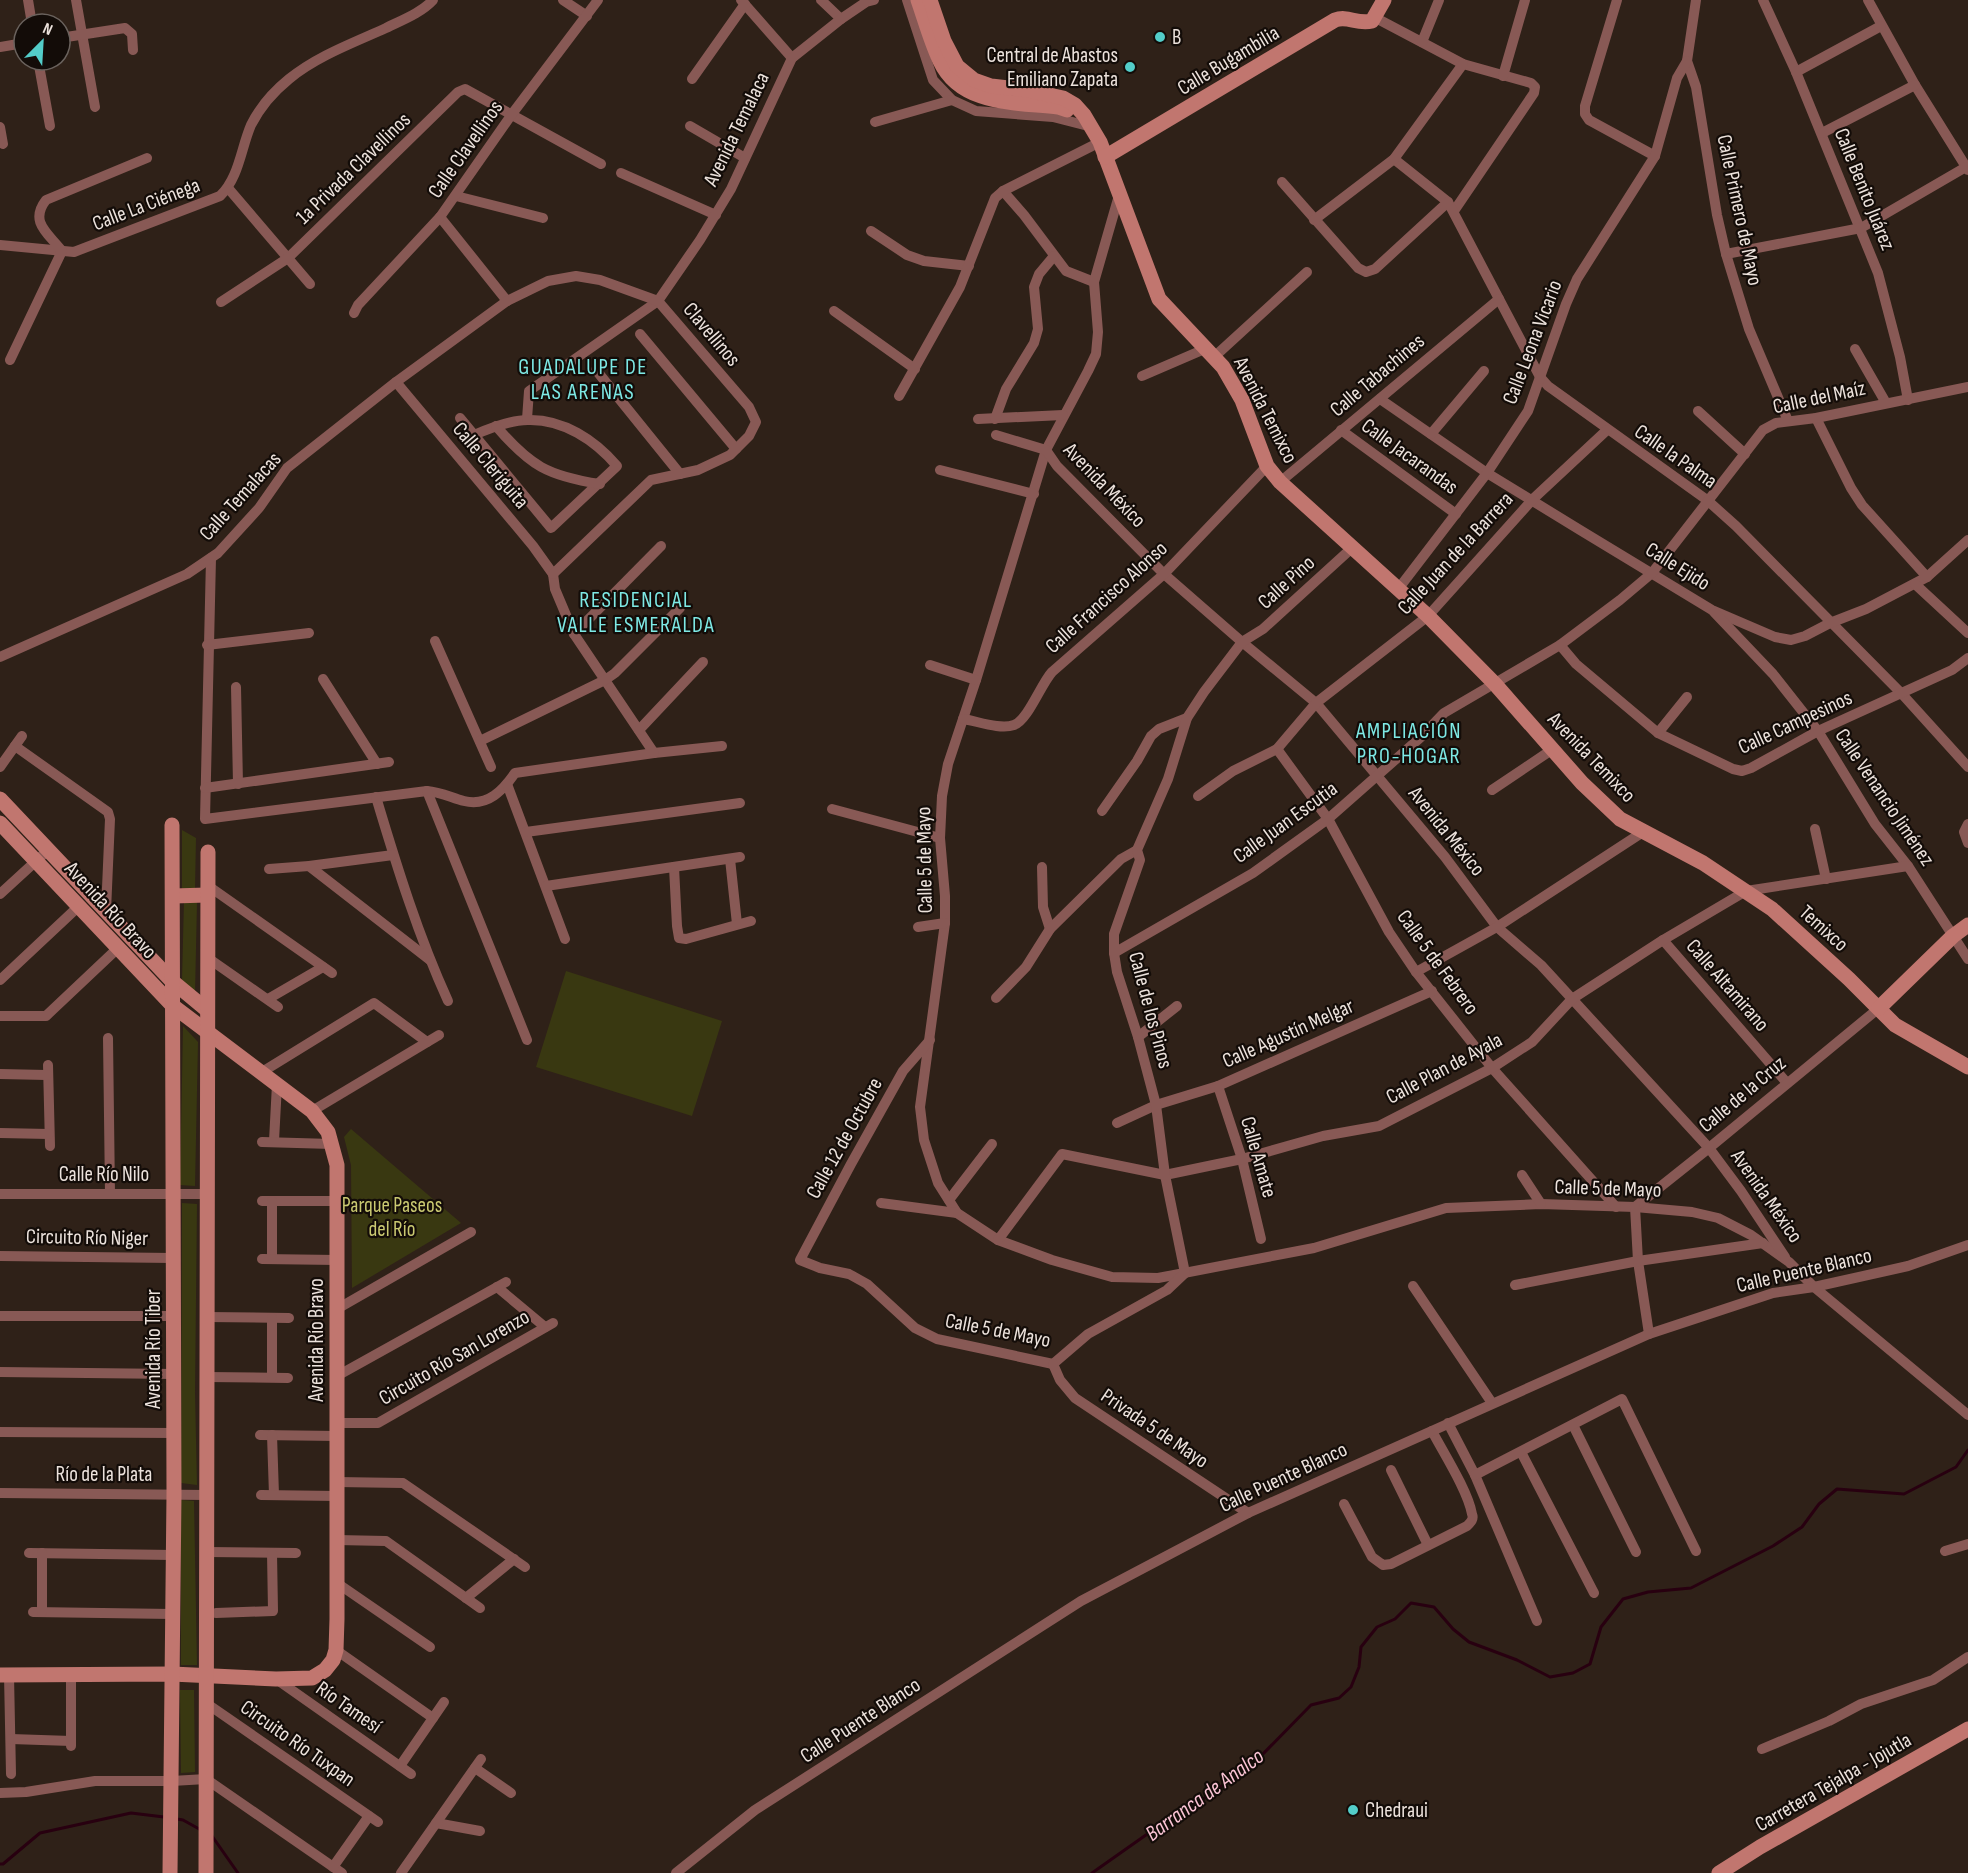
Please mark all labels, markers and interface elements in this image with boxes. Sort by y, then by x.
north arrow [12,12,72,72]
text: N [40,19,55,40]
street label: Calle Bugambilia [1173,20,1284,101]
place label: B [1172,25,1181,50]
marker: B [1153,30,1167,44]
place label: Central de Abastos Emiliano Zapata [986,43,1118,92]
marker: Central de Abastos Emiliano Zapata [1123,60,1137,74]
street label: Avenida Temalaca [698,68,775,191]
street label: Calle Clavellinos [423,96,508,203]
street label: 1a Privada Clavellinos [291,107,416,229]
street label: Calle Benito Juárez [1829,125,1901,254]
street label: Calle Primero de Mayo [1711,132,1768,288]
street label: Calle La Ciénega [89,173,203,236]
street label: Calle Leona Vicario [1497,277,1568,408]
street label: Clavellinos [678,297,746,371]
street label: Calle Tabachines [1325,329,1430,422]
street label: Avenida Temixco [1228,352,1303,467]
district label: GUADALUPE DE LAS ARENAS [518,354,648,406]
street label: Calle del Maíz [1771,375,1868,419]
street label: Calle Jacarandas [1357,413,1463,500]
street label: Calle Cleriguita [447,417,534,514]
street label: Calle la Palma [1630,419,1722,494]
street label: Avenida México [1058,437,1151,533]
street label: Calle Temalacas [194,447,287,546]
street label: Calle Juan de la Barrera [1392,487,1518,620]
street label: Calle Francisco Alonso [1040,536,1172,659]
street label: Calle Ejido [1641,537,1715,596]
street label: Calle Pino [1253,550,1320,614]
district label: RESIDENCIAL VALLE ESMERALDA [557,587,715,639]
street label: Calle Campesinos [1734,685,1856,760]
street label: Avenida Temixco [1542,706,1641,808]
district label: AMPLIACIÓN PRO-HOGAR [1355,718,1462,770]
street label: Calle Venancio Jiménez [1829,724,1940,871]
street label: Calle Juan Escutia [1228,776,1342,869]
street label: Avenida México [1402,781,1490,881]
street label: Calle 5 de Mayo [911,806,938,914]
street label: Avenida Río Bravo [59,856,162,964]
street label: Temixco [1794,900,1853,957]
street label: Calle 5 de Febrero [1391,905,1484,1019]
street label: Calle Altamirano [1681,934,1774,1037]
street label: Calle de los Pinos [1123,949,1178,1071]
street label: Calle Agustín Melgar [1219,993,1358,1074]
street label: Calle Plan de Ayala [1382,1027,1507,1109]
street label: Calle de la Cruz [1694,1051,1791,1138]
street label: Calle 12 de Octubre [801,1073,888,1203]
street label: Calle Amate [1235,1114,1282,1201]
street label: Avenida México [1725,1144,1808,1248]
street label: Calle Río Nilo [59,1162,149,1187]
street label: Calle 5 de Mayo [1554,1174,1662,1203]
park label: Parque Paseos del Río [342,1193,442,1242]
street label: Circuito Río Niger [26,1224,148,1251]
street label: Calle Puente Blanco [1734,1243,1874,1298]
street label: Avenida Río Bravo [304,1278,329,1403]
street label: Avenida Río Tiber [141,1289,166,1410]
street label: Circuito Río San Lorenzo [375,1304,534,1411]
street label: Calle 5 de Mayo [943,1308,1053,1353]
street label: Privada 5 de Mayo [1096,1383,1213,1474]
street label: Calle Puente Blanco [1215,1437,1351,1518]
street label: Río de la Plata [56,1462,152,1487]
street label: Calle Puente Blanco [796,1672,925,1769]
street label: Río Tamesí [311,1676,386,1739]
street label: Circuito Río Tuxpan [236,1695,360,1792]
street label: Carretera Tejalpa - Jojutla [1751,1728,1916,1837]
water label: Barranca de Analco [1140,1743,1270,1847]
place label: Chedraui [1365,1798,1428,1823]
marker: Chedraui [1346,1803,1360,1817]

